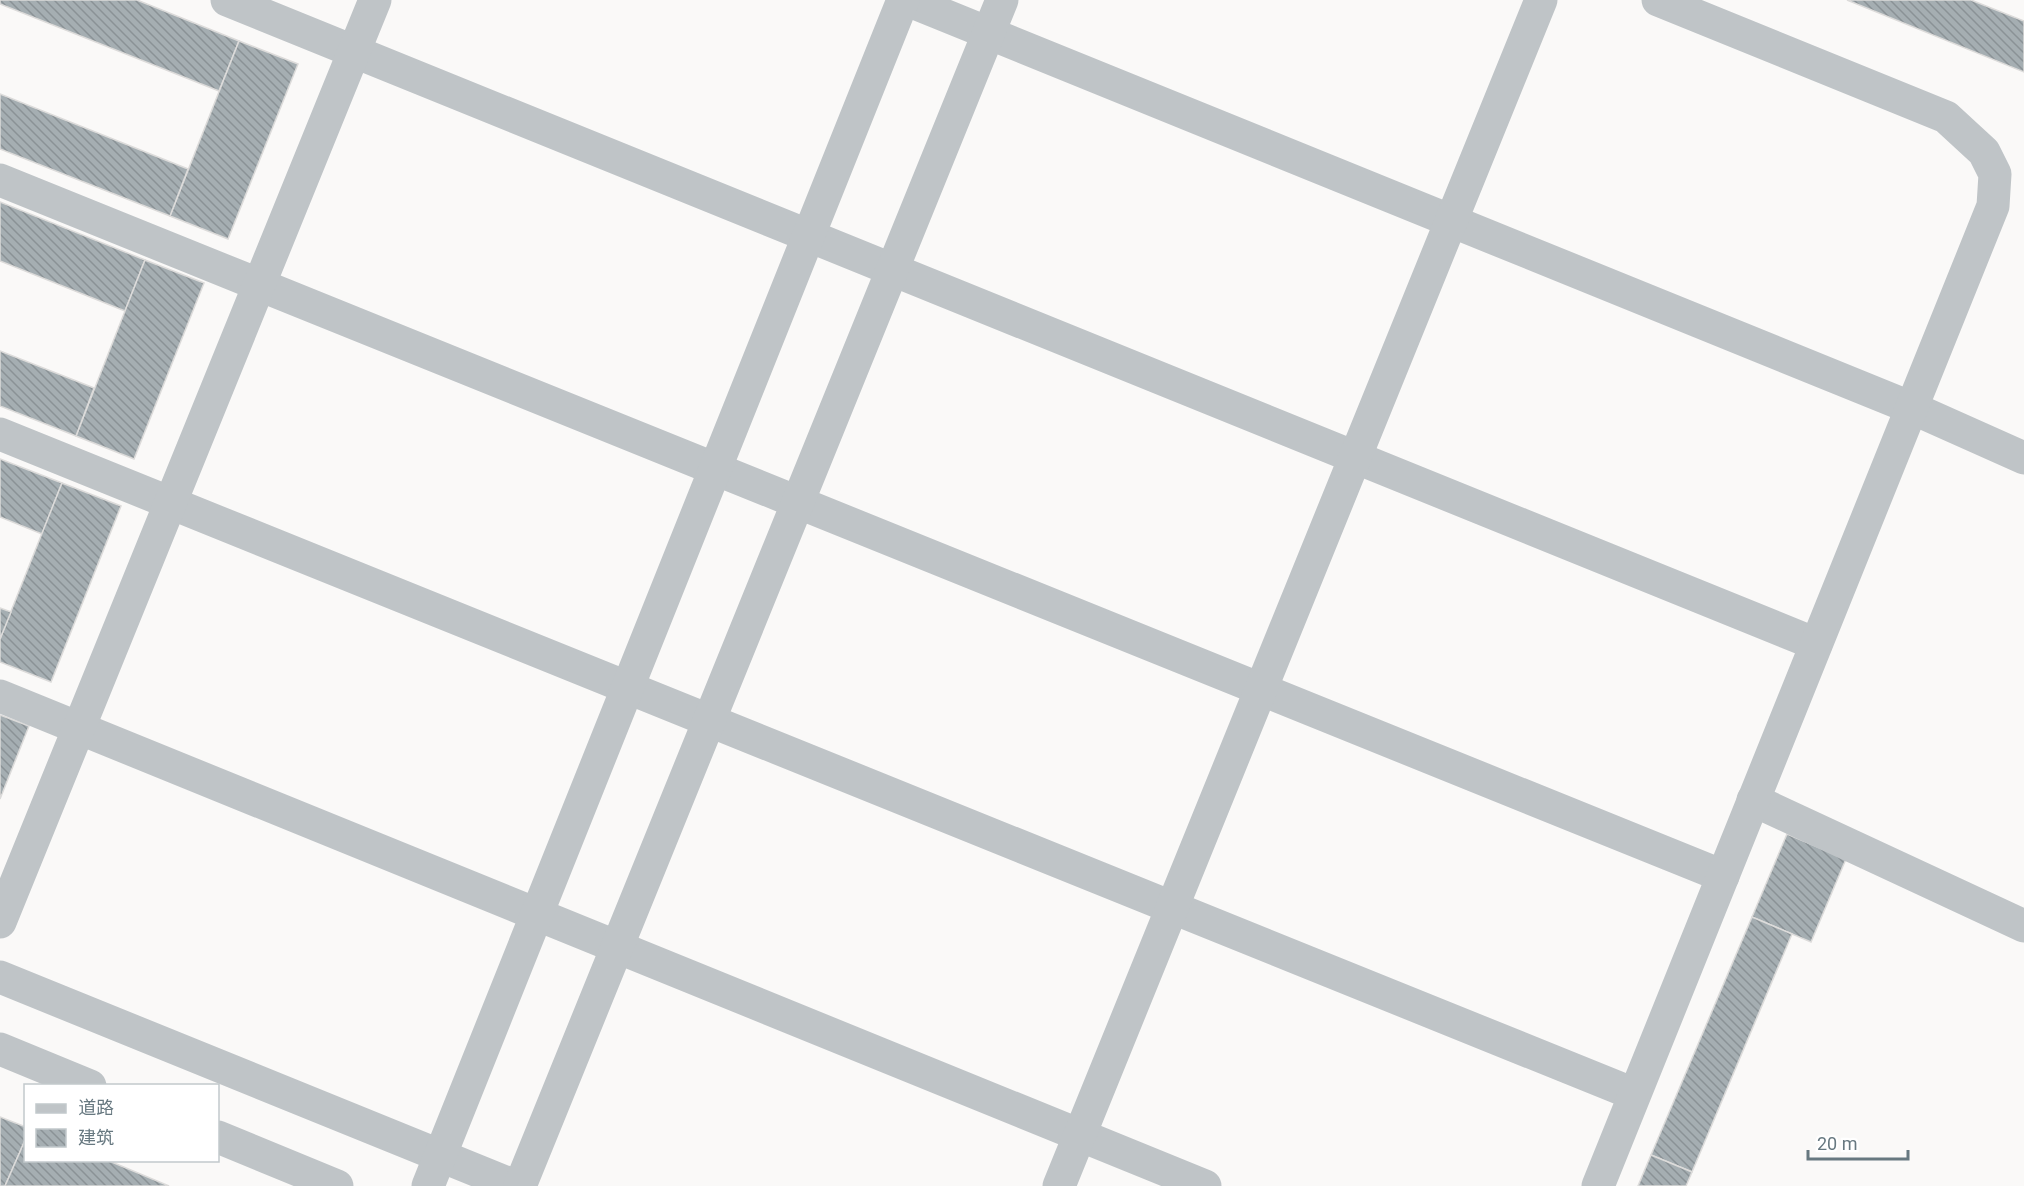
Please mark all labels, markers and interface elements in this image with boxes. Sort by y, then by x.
legend [24,1084,219,1162]
text: 道路 [78,1097,114,1118]
scale bar [1808,1123,1908,1161]
text: 建筑 [78,1127,114,1148]
text: 20 m [1817,1133,1857,1154]

